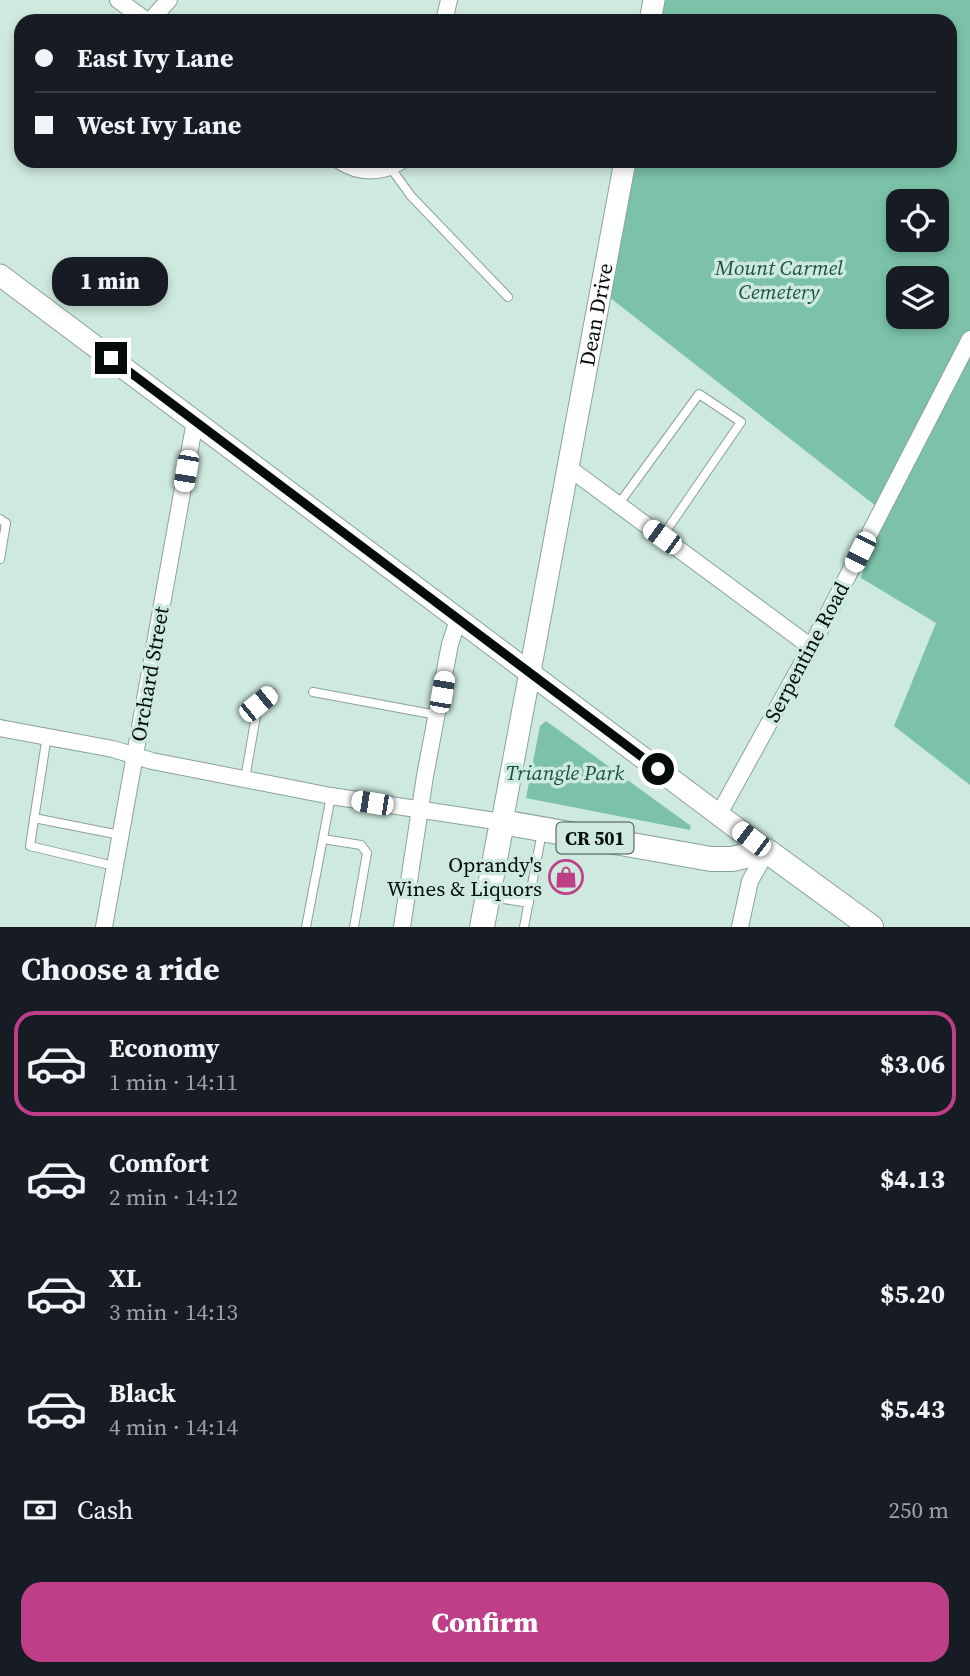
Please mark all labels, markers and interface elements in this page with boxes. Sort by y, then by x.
text: East Ivy Lane [77,40,234,76]
text: West Ivy Lane [77,107,241,143]
map controls [886,189,949,329]
button: locate [886,189,949,252]
park label: Mount Carmel Cemetery [714,253,843,306]
callout: 1 min [53,256,169,306]
street label: Dean Drive [572,261,620,369]
text: 1 min [80,265,140,297]
button: layers [886,266,949,329]
route end [95,342,127,374]
car [173,448,200,494]
car [639,516,686,558]
car [842,529,879,575]
street label: Serpentine Road [757,576,856,727]
street label: Orchard Street [123,604,176,744]
car [429,669,456,715]
car [236,683,281,725]
route start [642,753,674,785]
park label: Triangle Park [506,758,624,787]
car [350,789,395,817]
car [728,818,775,860]
road number: CR 501 [556,822,634,853]
place label: Oprandy's Wines & Liquors [387,850,542,903]
shop icon: Oprandy's Wines & Liquors [547,858,585,896]
text: Choose a ride [21,947,220,991]
text: Economy [109,1030,220,1066]
icon: car [25,1032,88,1095]
text: $3.06 [880,1046,945,1082]
text: 1 min · 14:11 [109,1066,238,1098]
text: Comfort [109,1145,209,1181]
icon: car [25,1147,88,1210]
text: $4.13 [880,1161,945,1197]
text: 2 min · 14:12 [109,1181,238,1213]
text: XL [109,1260,141,1296]
icon: car [25,1262,88,1325]
text: $5.20 [880,1276,945,1312]
text: 3 min · 14:13 [109,1296,238,1328]
text: Black [109,1375,176,1411]
icon: car [25,1377,88,1440]
text: $5.43 [880,1391,945,1427]
text: 4 min · 14:14 [109,1411,238,1443]
icon: cash [21,1491,59,1529]
text: Cash [77,1492,133,1528]
text: 250 m [888,1494,949,1526]
button: Confirm [21,1582,949,1662]

